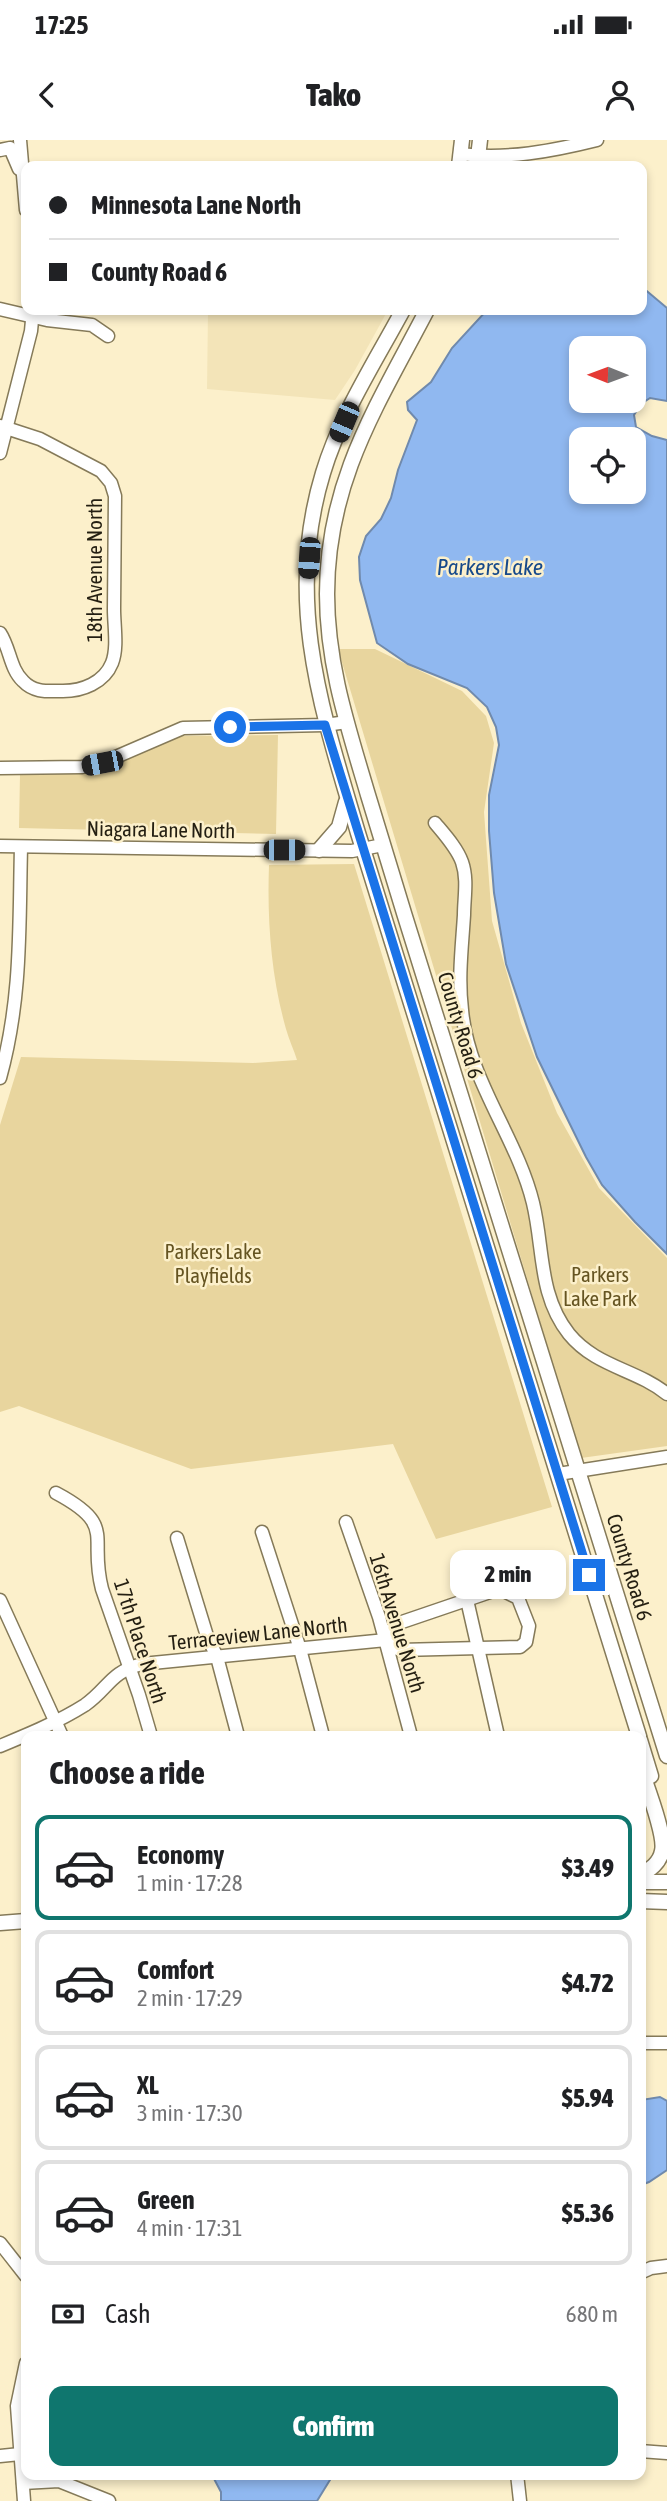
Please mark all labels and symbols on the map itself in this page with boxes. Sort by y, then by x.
north arrow [569,336,646,413]
car [327,399,362,445]
street label: 18th Avenue North [82,498,106,642]
car [298,536,321,580]
water label: Parkers Lake [437,554,543,580]
route start [214,711,246,743]
car [80,749,125,777]
street label: Niagara Lane North [86,816,236,842]
car [264,840,306,861]
street label: County Road 6 [433,969,489,1081]
park label: Parkers Lake Playfields [165,1239,261,1287]
park label: Parkers Lake Park [563,1262,637,1310]
street label: County Road 6 [602,1511,658,1623]
street label: 16th Avenue North [365,1550,431,1696]
callout: 2 min [449,1550,564,1600]
route end [573,1559,605,1591]
street label: 17th Place North [110,1576,172,1706]
street label: Terraceview Lane North [167,1612,349,1654]

